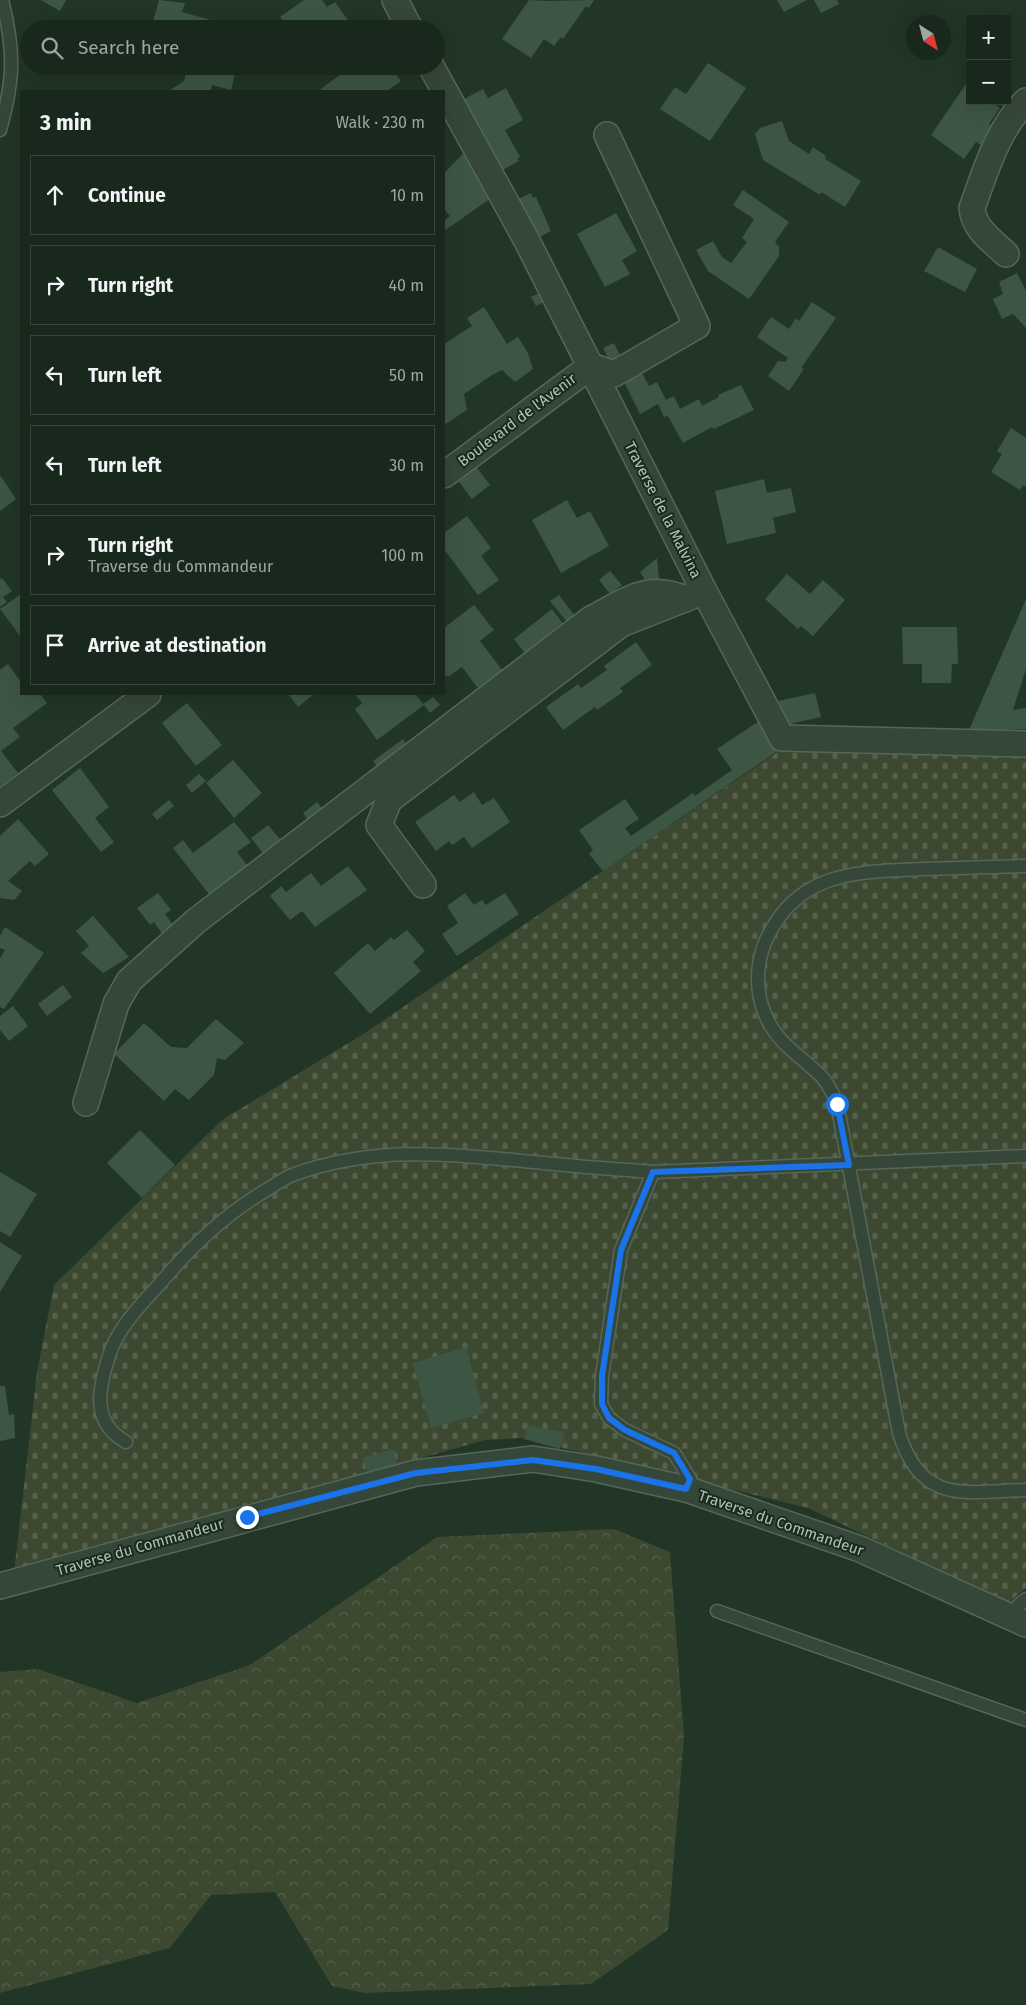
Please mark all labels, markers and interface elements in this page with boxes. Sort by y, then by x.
north arrow [906,15,951,60]
map controls [966,15,1011,105]
button: + [966,15,1011,60]
search box [20,20,445,75]
icon: search [38,34,66,62]
text: Search here [78,36,179,59]
button: − [966,60,1011,105]
text: 3 min [40,110,92,136]
text: Walk · 230 m [336,113,425,132]
icon: ahead [41,181,69,209]
text: Continue [88,184,166,207]
text: 10 m [390,186,424,205]
icon: right [41,271,69,299]
text: Turn right [88,274,173,297]
text: 40 m [389,276,424,295]
icon: left [41,361,69,389]
text: Turn left [88,364,162,387]
text: 50 m [389,366,424,385]
street label: Boulevard de l'Avenir [454,369,580,470]
street label: Traverse de la Malvina [621,439,705,581]
icon: left [41,451,69,479]
text: Turn left [88,454,162,477]
text: 30 m [389,456,424,475]
text: Turn right [88,534,173,557]
icon: right [41,541,69,569]
text: 100 m [381,546,424,565]
text: Traverse du Commandeur [88,557,273,576]
icon: arrive [41,631,69,659]
text: Arrive at destination [88,634,267,657]
route start [826,1093,849,1116]
street label: Traverse du Commandeur [696,1486,866,1560]
route end [236,1506,259,1529]
street label: Traverse du Commandeur [54,1514,226,1580]

